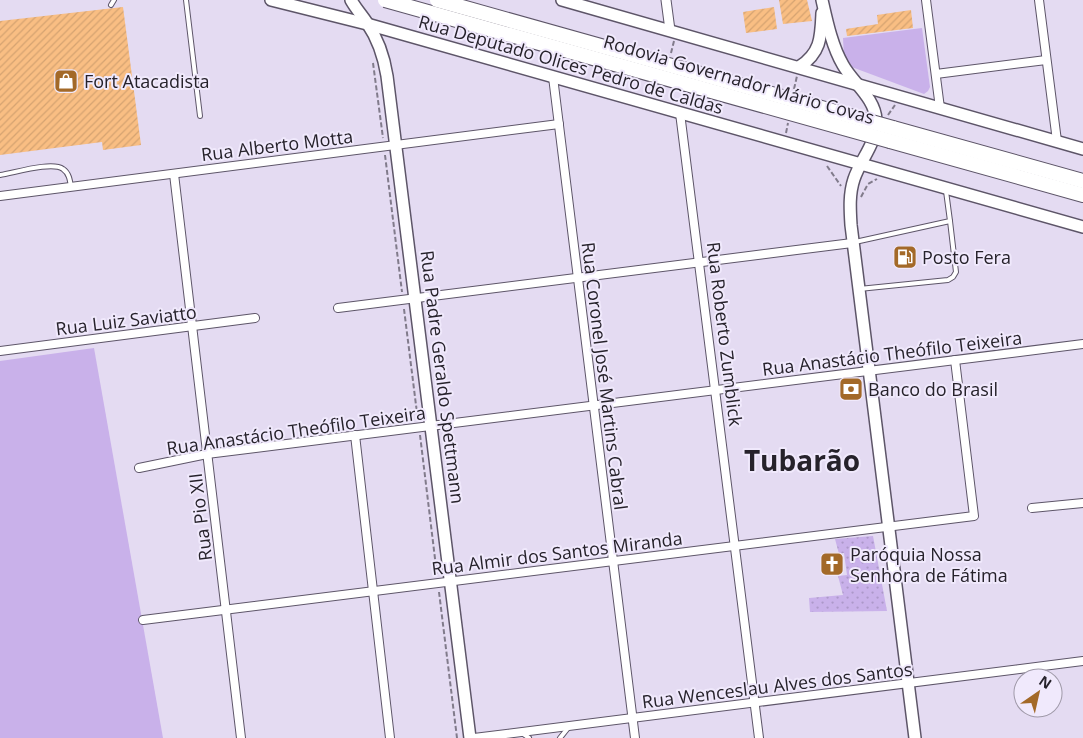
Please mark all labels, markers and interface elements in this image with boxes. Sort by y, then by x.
street label: Rua Deputado Olices Pedro de Caldas [416,9,726,119]
street label: Rodovia Governador Mário Covas [601,29,877,129]
shop icon: Fort Atacadista [53,68,79,94]
place label: Fort Atacadista [84,69,210,93]
street label: Rua Alberto Motta [200,124,354,166]
street label: Rua Coronel José Martins Cabral [577,241,633,511]
street label: Rua Roberto Zumblick [702,241,748,428]
fuel station icon: Posto Fera [892,244,918,270]
place label: Posto Fera [922,245,1011,269]
street label: Rua Padre Geraldo Spettmann [416,249,470,505]
street label: Rua Luiz Saviatto [54,299,198,341]
street label: Rua Anastácio Theófilo Teixeira [761,325,1023,381]
bank icon: Banco do Brasil [838,376,864,402]
place label: Banco do Brasil [868,377,998,401]
street label: Rua Anastácio Theófilo Teixeira [165,400,427,460]
district label: Tubarão [744,441,860,479]
street label: Rua Pio XII [183,472,217,562]
street label: Rua Almir dos Santos Miranda [430,526,684,580]
place label: Paróquia Nossa Senhora de Fátima [850,542,1008,587]
church icon: Paróquia Nossa Senhora de Fátima [819,551,845,577]
street label: Rua Wenceslau Alves dos Santos [640,656,914,714]
north arrow [1013,668,1063,718]
text: N [1036,671,1056,693]

